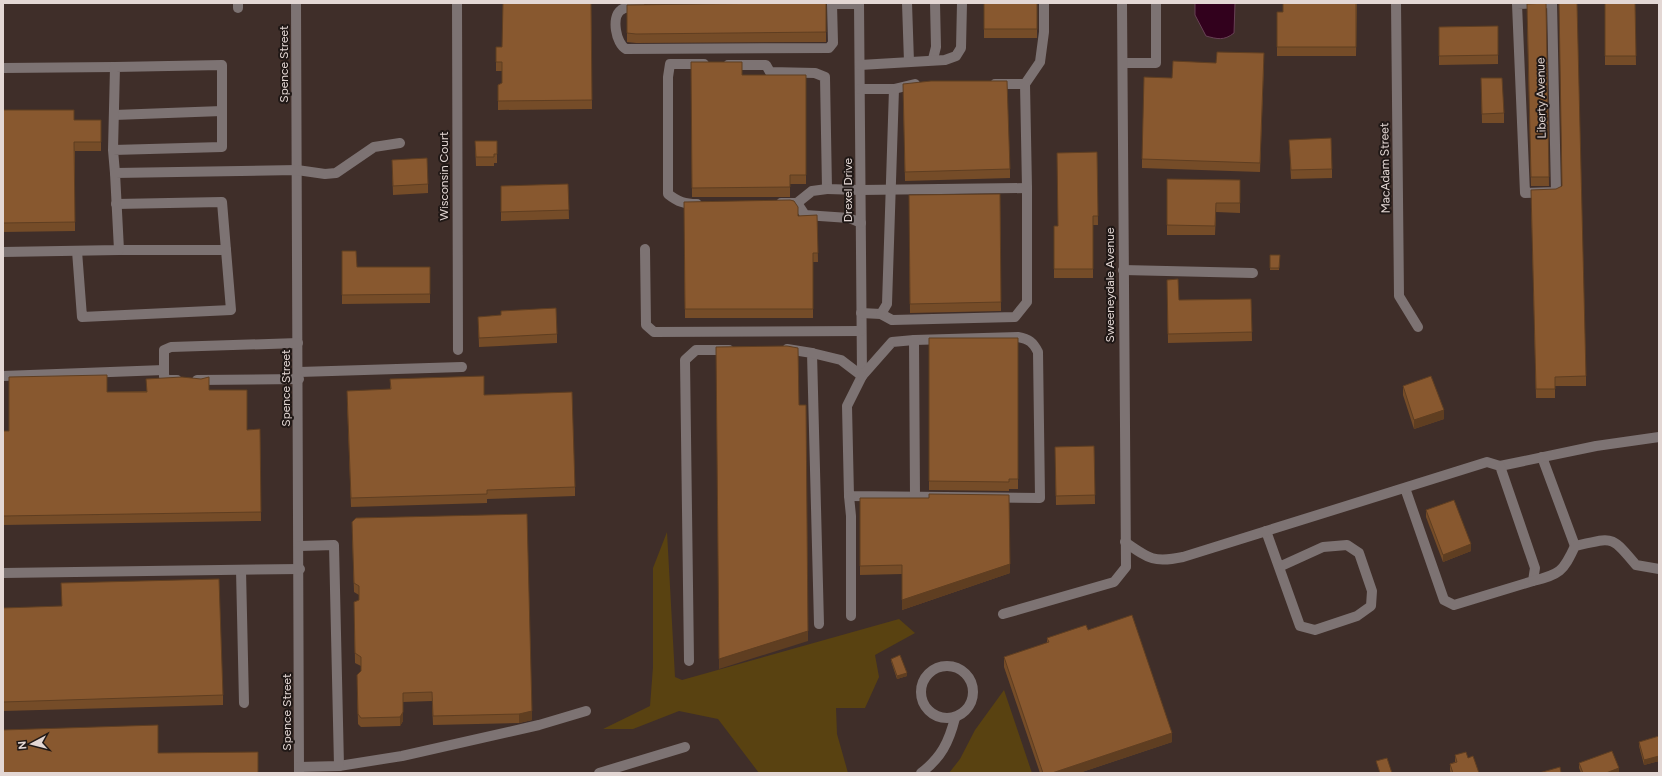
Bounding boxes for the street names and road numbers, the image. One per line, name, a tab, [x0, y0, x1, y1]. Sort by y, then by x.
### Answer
street label: Spence Street	[277, 25, 291, 103]
street label: Liberty Avenue	[1533, 57, 1549, 139]
street label: MacAdam Street	[1377, 122, 1393, 213]
street label: Wisconsin Court	[437, 131, 451, 220]
street label: Drexel Drive	[841, 157, 855, 222]
street label: Sweeneydale Avenue	[1103, 227, 1117, 342]
street label: Spence Street	[279, 349, 293, 427]
street label: Spence Street	[280, 673, 294, 751]

